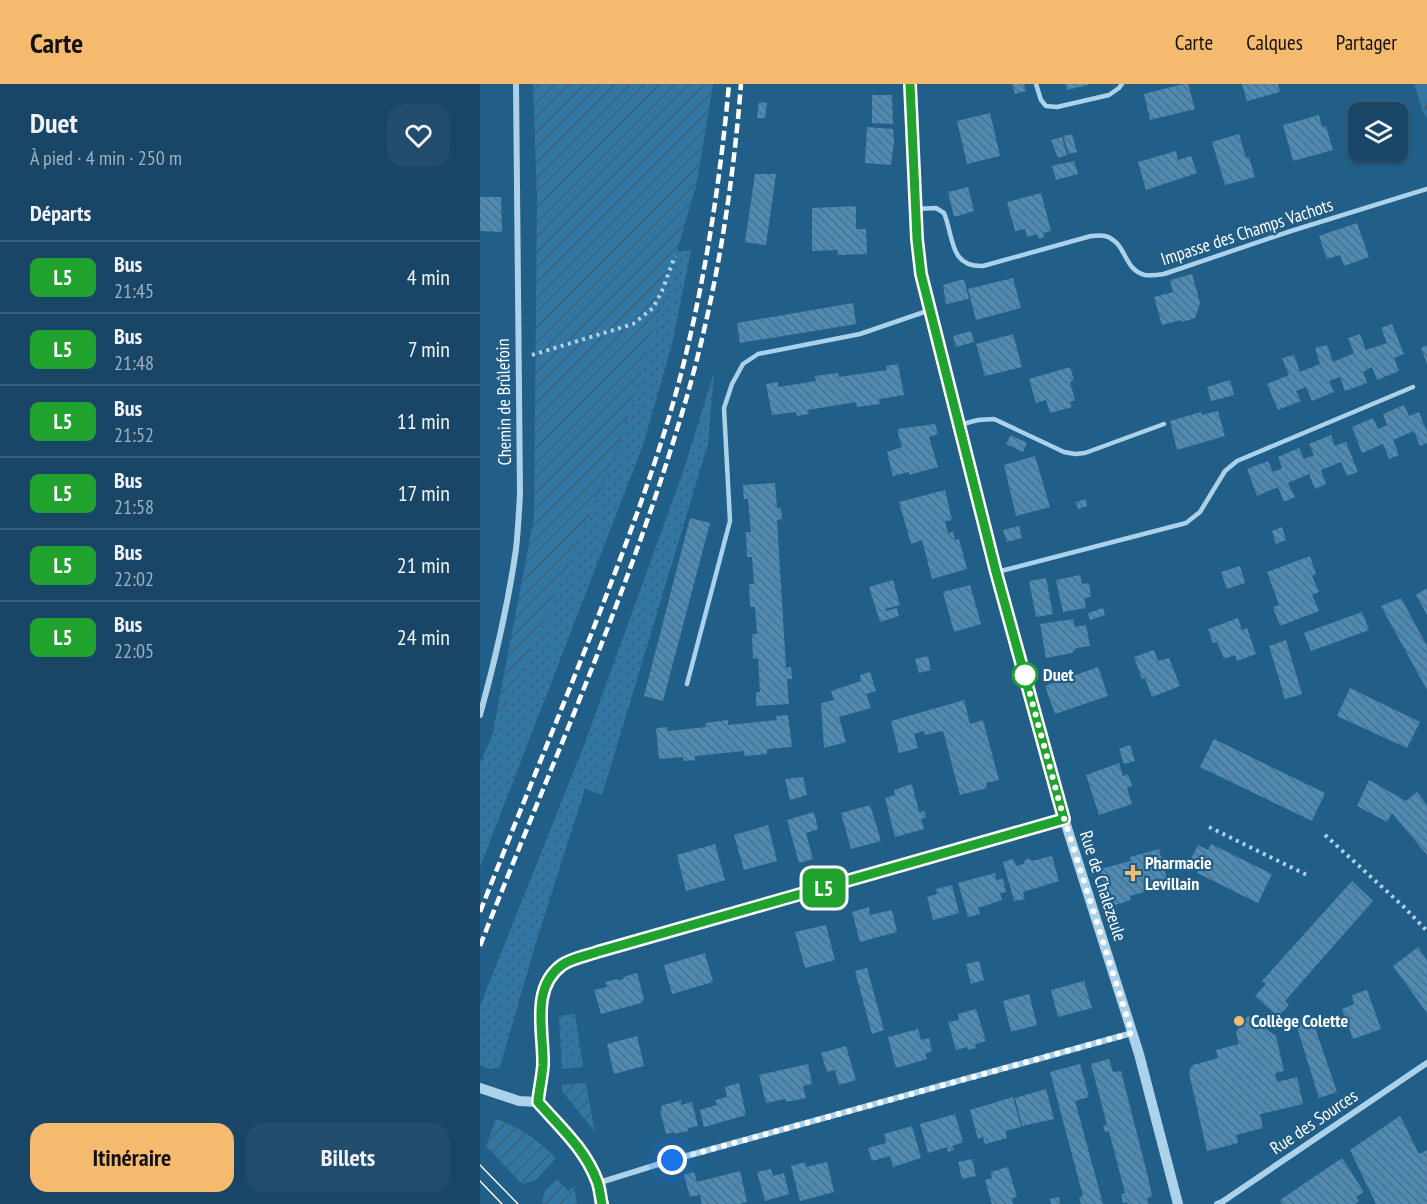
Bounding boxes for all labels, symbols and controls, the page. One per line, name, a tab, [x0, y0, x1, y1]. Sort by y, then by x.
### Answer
text: Carte	[30, 24, 83, 61]
text: Carte	[1175, 29, 1213, 56]
text: Calques	[1246, 29, 1303, 56]
text: Partager	[1336, 29, 1397, 56]
map controls	[1348, 102, 1408, 162]
button: layers	[1348, 102, 1408, 162]
text: Duet	[30, 104, 78, 141]
button: heart	[387, 104, 450, 167]
text: À pied · 4 min · 250 m	[30, 145, 182, 171]
street label: Impasse des Champs Vachots	[1158, 193, 1336, 270]
text: Départs	[30, 199, 91, 227]
text: Bus	[114, 250, 142, 278]
text: 4 min	[407, 263, 450, 291]
text: L5	[54, 264, 72, 291]
text: 21:45	[114, 278, 154, 304]
text: Bus	[114, 322, 142, 350]
text: 7 min	[408, 335, 450, 363]
text: L5	[54, 336, 72, 363]
street label: Chemin de Brûlefoin	[491, 338, 516, 466]
text: 21:48	[114, 350, 154, 376]
text: Bus	[114, 394, 142, 422]
text: 11 min	[397, 407, 450, 435]
text: L5	[54, 408, 72, 435]
text: 21:52	[114, 422, 154, 448]
text: Bus	[114, 466, 142, 494]
text: 17 min	[398, 479, 450, 507]
text: L5	[54, 480, 72, 507]
text: 21:58	[114, 494, 154, 520]
text: Bus	[114, 538, 142, 566]
text: 21 min	[397, 551, 450, 579]
text: L5	[54, 552, 72, 579]
text: 22:02	[114, 566, 154, 592]
text: Bus	[114, 610, 142, 638]
text: 24 min	[397, 623, 450, 651]
text: L5	[54, 624, 72, 651]
text: 22:05	[114, 638, 154, 664]
marker: Duet	[1012, 662, 1038, 688]
place label: Duet	[1043, 663, 1074, 686]
street label: Rue de Chalezeule	[1075, 828, 1132, 944]
place label: Pharmacie Levillain	[1145, 851, 1212, 895]
marker: Pharmacie Levillain	[1126, 866, 1140, 880]
line badge: L5	[797, 868, 851, 908]
text: L5	[815, 875, 833, 902]
place label: Collège Colette	[1251, 1009, 1348, 1032]
marker: Collège Colette	[1232, 1014, 1246, 1028]
street label: Rue des Sources	[1266, 1084, 1362, 1159]
button: Itinéraire	[30, 1123, 234, 1192]
button: Billets	[246, 1123, 450, 1192]
your location	[657, 1145, 687, 1175]

